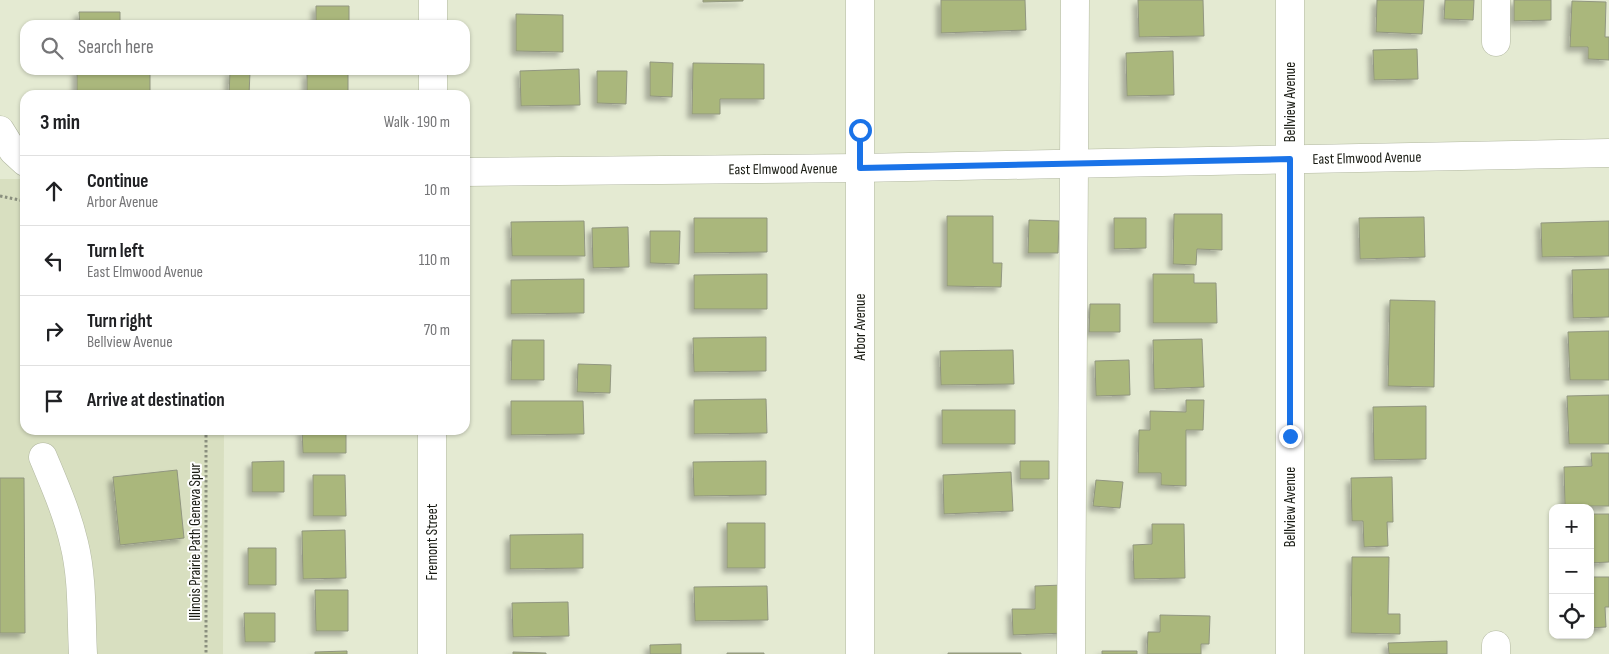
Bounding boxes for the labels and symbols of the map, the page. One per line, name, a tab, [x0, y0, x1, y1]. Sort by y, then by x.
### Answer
street label: Bellview Avenue	[1281, 62, 1300, 142]
route start	[849, 119, 872, 142]
street label: East Elmwood Avenue	[1312, 147, 1422, 168]
street label: East Elmwood Avenue	[728, 159, 838, 179]
street label: Arbor Avenue	[851, 294, 870, 361]
route end	[1279, 425, 1302, 448]
street label: Illinois Prairie Path Geneva Spur	[186, 463, 205, 621]
street label: Bellview Avenue	[1281, 467, 1300, 547]
street label: Fremont Street	[423, 503, 442, 580]

